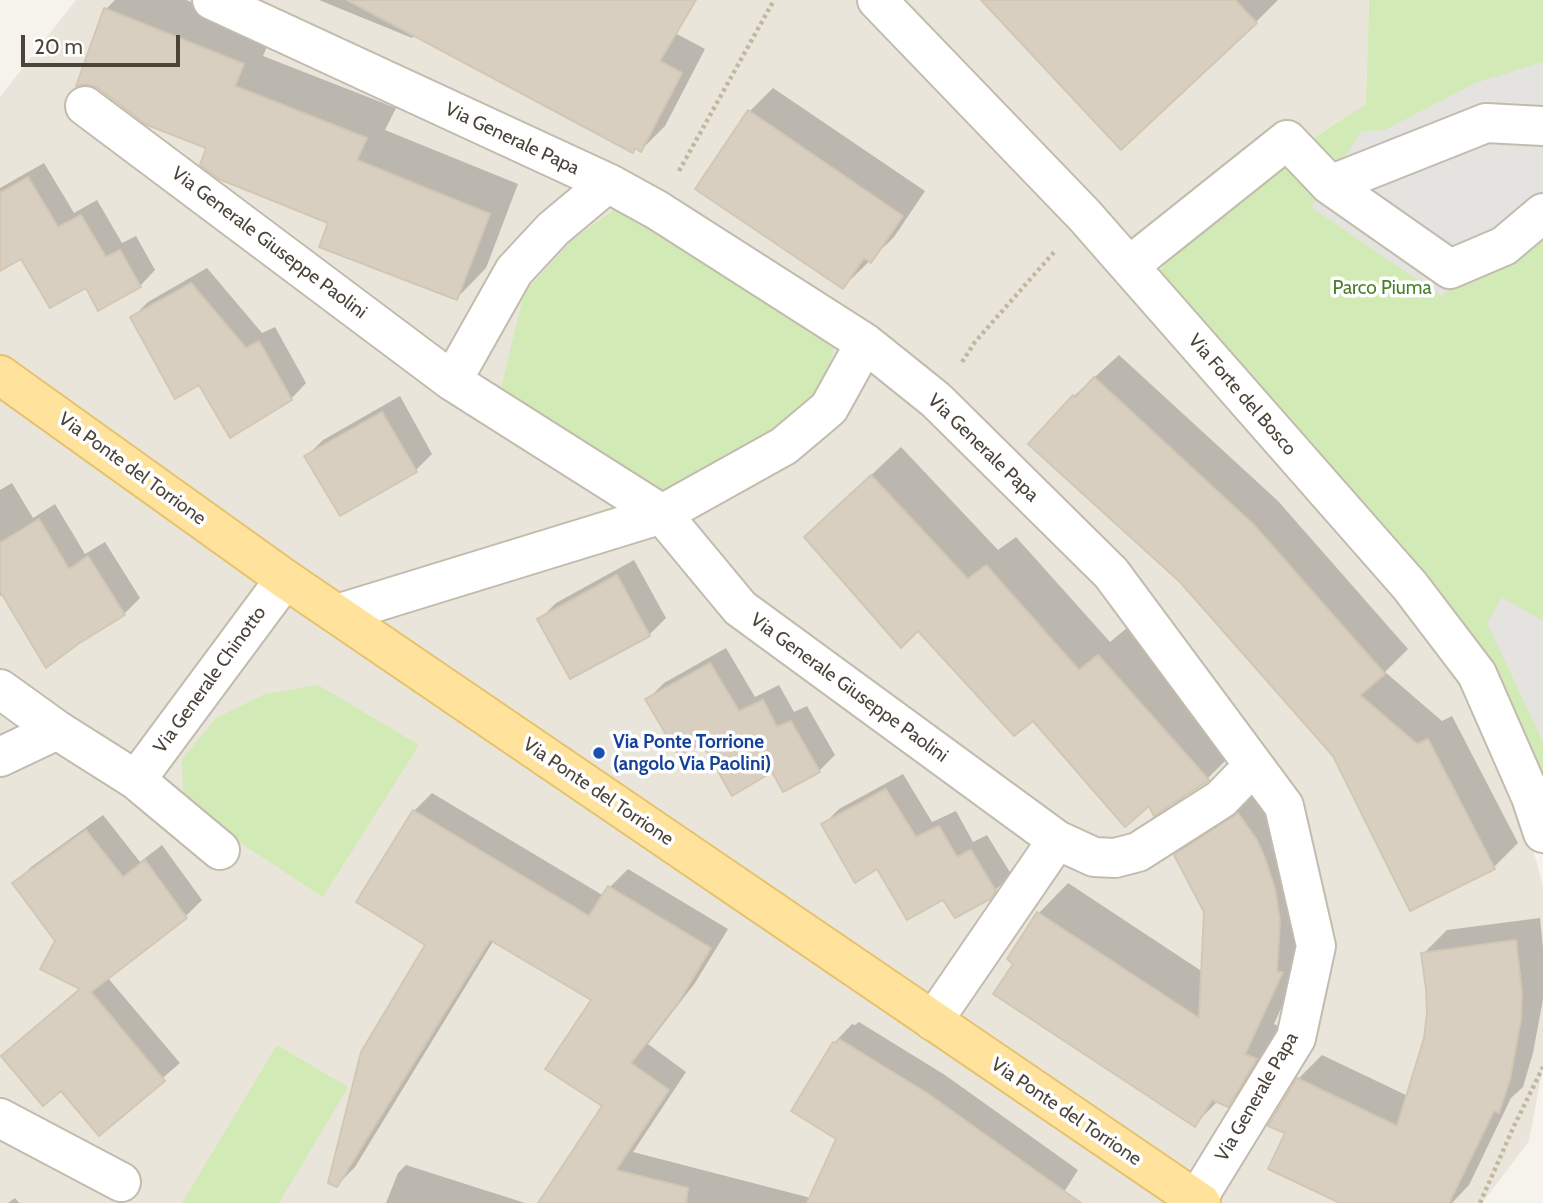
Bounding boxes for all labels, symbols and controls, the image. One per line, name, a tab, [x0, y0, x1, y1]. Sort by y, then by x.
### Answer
scale bar	[24, 21, 184, 65]
text: 20 m	[34, 34, 83, 59]
street label: Via Generale Papa	[441, 98, 583, 180]
street label: Via Generale Giuseppe Paolini	[167, 162, 371, 324]
park label: Parco Piuma	[1332, 277, 1432, 299]
street label: Via Forte del Bosco	[1183, 330, 1301, 460]
street label: Via Generale Papa	[923, 389, 1043, 507]
street label: Via Ponte del Torrione	[54, 408, 210, 530]
street label: Via Generale Chinotto	[149, 602, 271, 758]
street label: Via Generale Giuseppe Paolini	[746, 609, 952, 767]
place label: Via Ponte Torrione (angolo Via Paolini)	[613, 731, 771, 775]
street label: Via Ponte del Torrione	[518, 733, 678, 851]
marker: Via Ponte Torrione (angolo Via Paolini)	[591, 745, 607, 761]
street label: Via Generale Papa	[1211, 1028, 1303, 1166]
street label: Via Ponte del Torrione	[986, 1053, 1146, 1171]

